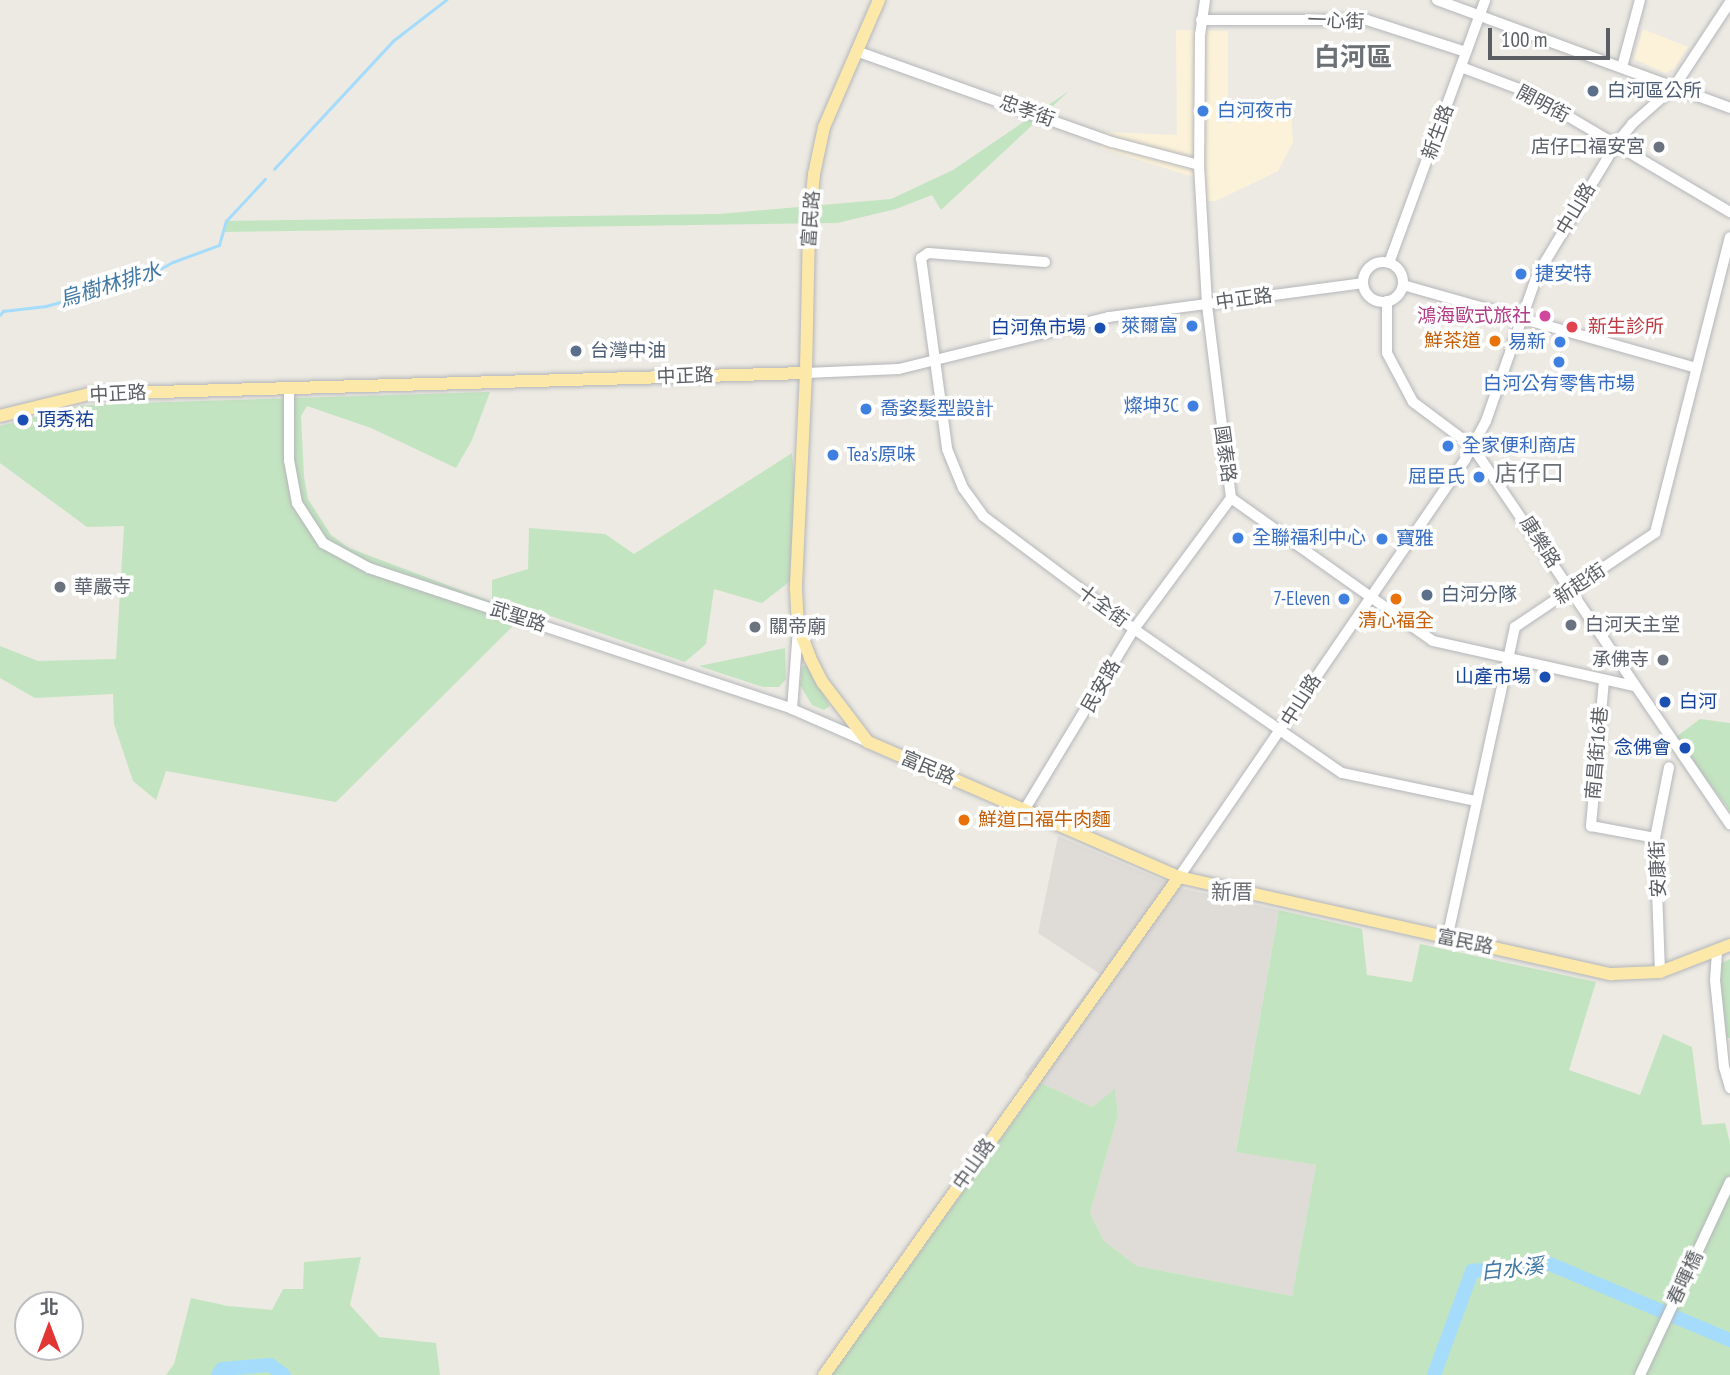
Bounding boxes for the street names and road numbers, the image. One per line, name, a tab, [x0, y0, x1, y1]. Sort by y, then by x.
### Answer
street label: 一心街	[1307, 9, 1365, 33]
street label: 開明街	[1512, 81, 1574, 127]
street label: 忠孝街	[996, 91, 1058, 131]
street label: 新生路	[1418, 101, 1458, 163]
street label: 中山路	[1552, 179, 1600, 239]
street label: 富民路	[798, 190, 824, 248]
street label: 中正路	[1214, 284, 1274, 314]
street label: 中正路	[656, 364, 714, 388]
street label: 中正路	[89, 381, 147, 407]
street label: 國泰路	[1210, 424, 1240, 484]
street label: 康樂路	[1515, 512, 1565, 572]
street label: 新起街	[1550, 559, 1610, 609]
street label: 十全街	[1073, 580, 1133, 632]
street label: 武聖路	[487, 597, 549, 637]
street label: 民安路	[1077, 656, 1125, 716]
street label: 中山路	[1276, 670, 1326, 730]
street label: 南昌街16巷	[1582, 706, 1612, 800]
street label: 富民路	[897, 746, 959, 790]
street label: 安康街	[1646, 840, 1670, 898]
street label: 富民路	[1435, 925, 1495, 959]
street label: 中山路	[948, 1134, 1000, 1194]
street label: 春暉橋	[1663, 1247, 1707, 1309]

